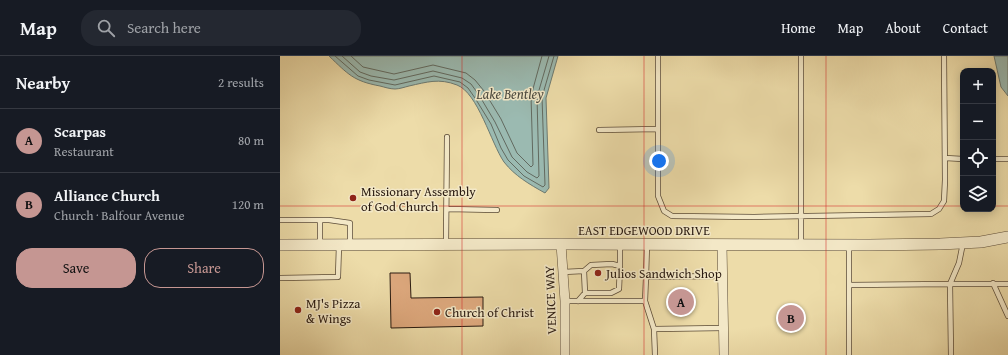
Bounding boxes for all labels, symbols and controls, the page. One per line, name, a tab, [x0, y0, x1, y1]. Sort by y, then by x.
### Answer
search box	[81, 10, 361, 46]
text: Map	[20, 14, 57, 42]
icon: search	[95, 17, 117, 39]
text: Search here	[127, 17, 201, 38]
text: Home	[781, 18, 816, 38]
text: Map	[838, 18, 863, 38]
text: About	[885, 18, 921, 38]
text: Contact	[943, 18, 988, 38]
map controls	[960, 68, 996, 212]
button: +	[960, 68, 996, 104]
text: Nearby	[16, 70, 70, 95]
text: 2 results	[218, 73, 264, 92]
water label: Lake Bentley	[475, 84, 544, 104]
button: −	[960, 104, 996, 140]
text: Scarpas	[54, 121, 106, 142]
text: A	[25, 131, 33, 150]
text: 80 m	[238, 131, 264, 150]
button: locate	[960, 140, 996, 176]
text: Restaurant	[54, 142, 114, 161]
your location	[649, 151, 669, 171]
button: layers	[960, 176, 996, 212]
place label: Missionary Assembly of God Church	[361, 182, 476, 216]
text: Alliance Church	[54, 185, 160, 206]
marker: Missionary Assembly of God Church	[348, 193, 358, 203]
text: B	[25, 195, 33, 214]
text: 120 m	[232, 195, 264, 214]
text: Church · Balfour Avenue	[54, 206, 184, 225]
street label: EAST EDGEWOOD DRIVE	[578, 221, 710, 240]
button: Save	[16, 248, 136, 288]
button: Share	[144, 248, 264, 288]
place label: Julios Sandwich Shop	[604, 264, 722, 283]
street label: VENICE WAY	[540, 265, 561, 335]
marker: Julios Sandwich Shop	[593, 268, 603, 278]
pin: A	[668, 287, 694, 317]
place label: MJ's Pizza & Wings	[306, 294, 361, 328]
place label: Church of Christ	[445, 303, 534, 322]
pin: B	[778, 303, 804, 333]
marker: MJ's Pizza & Wings	[293, 305, 303, 315]
marker: Church of Christ	[432, 307, 442, 317]

